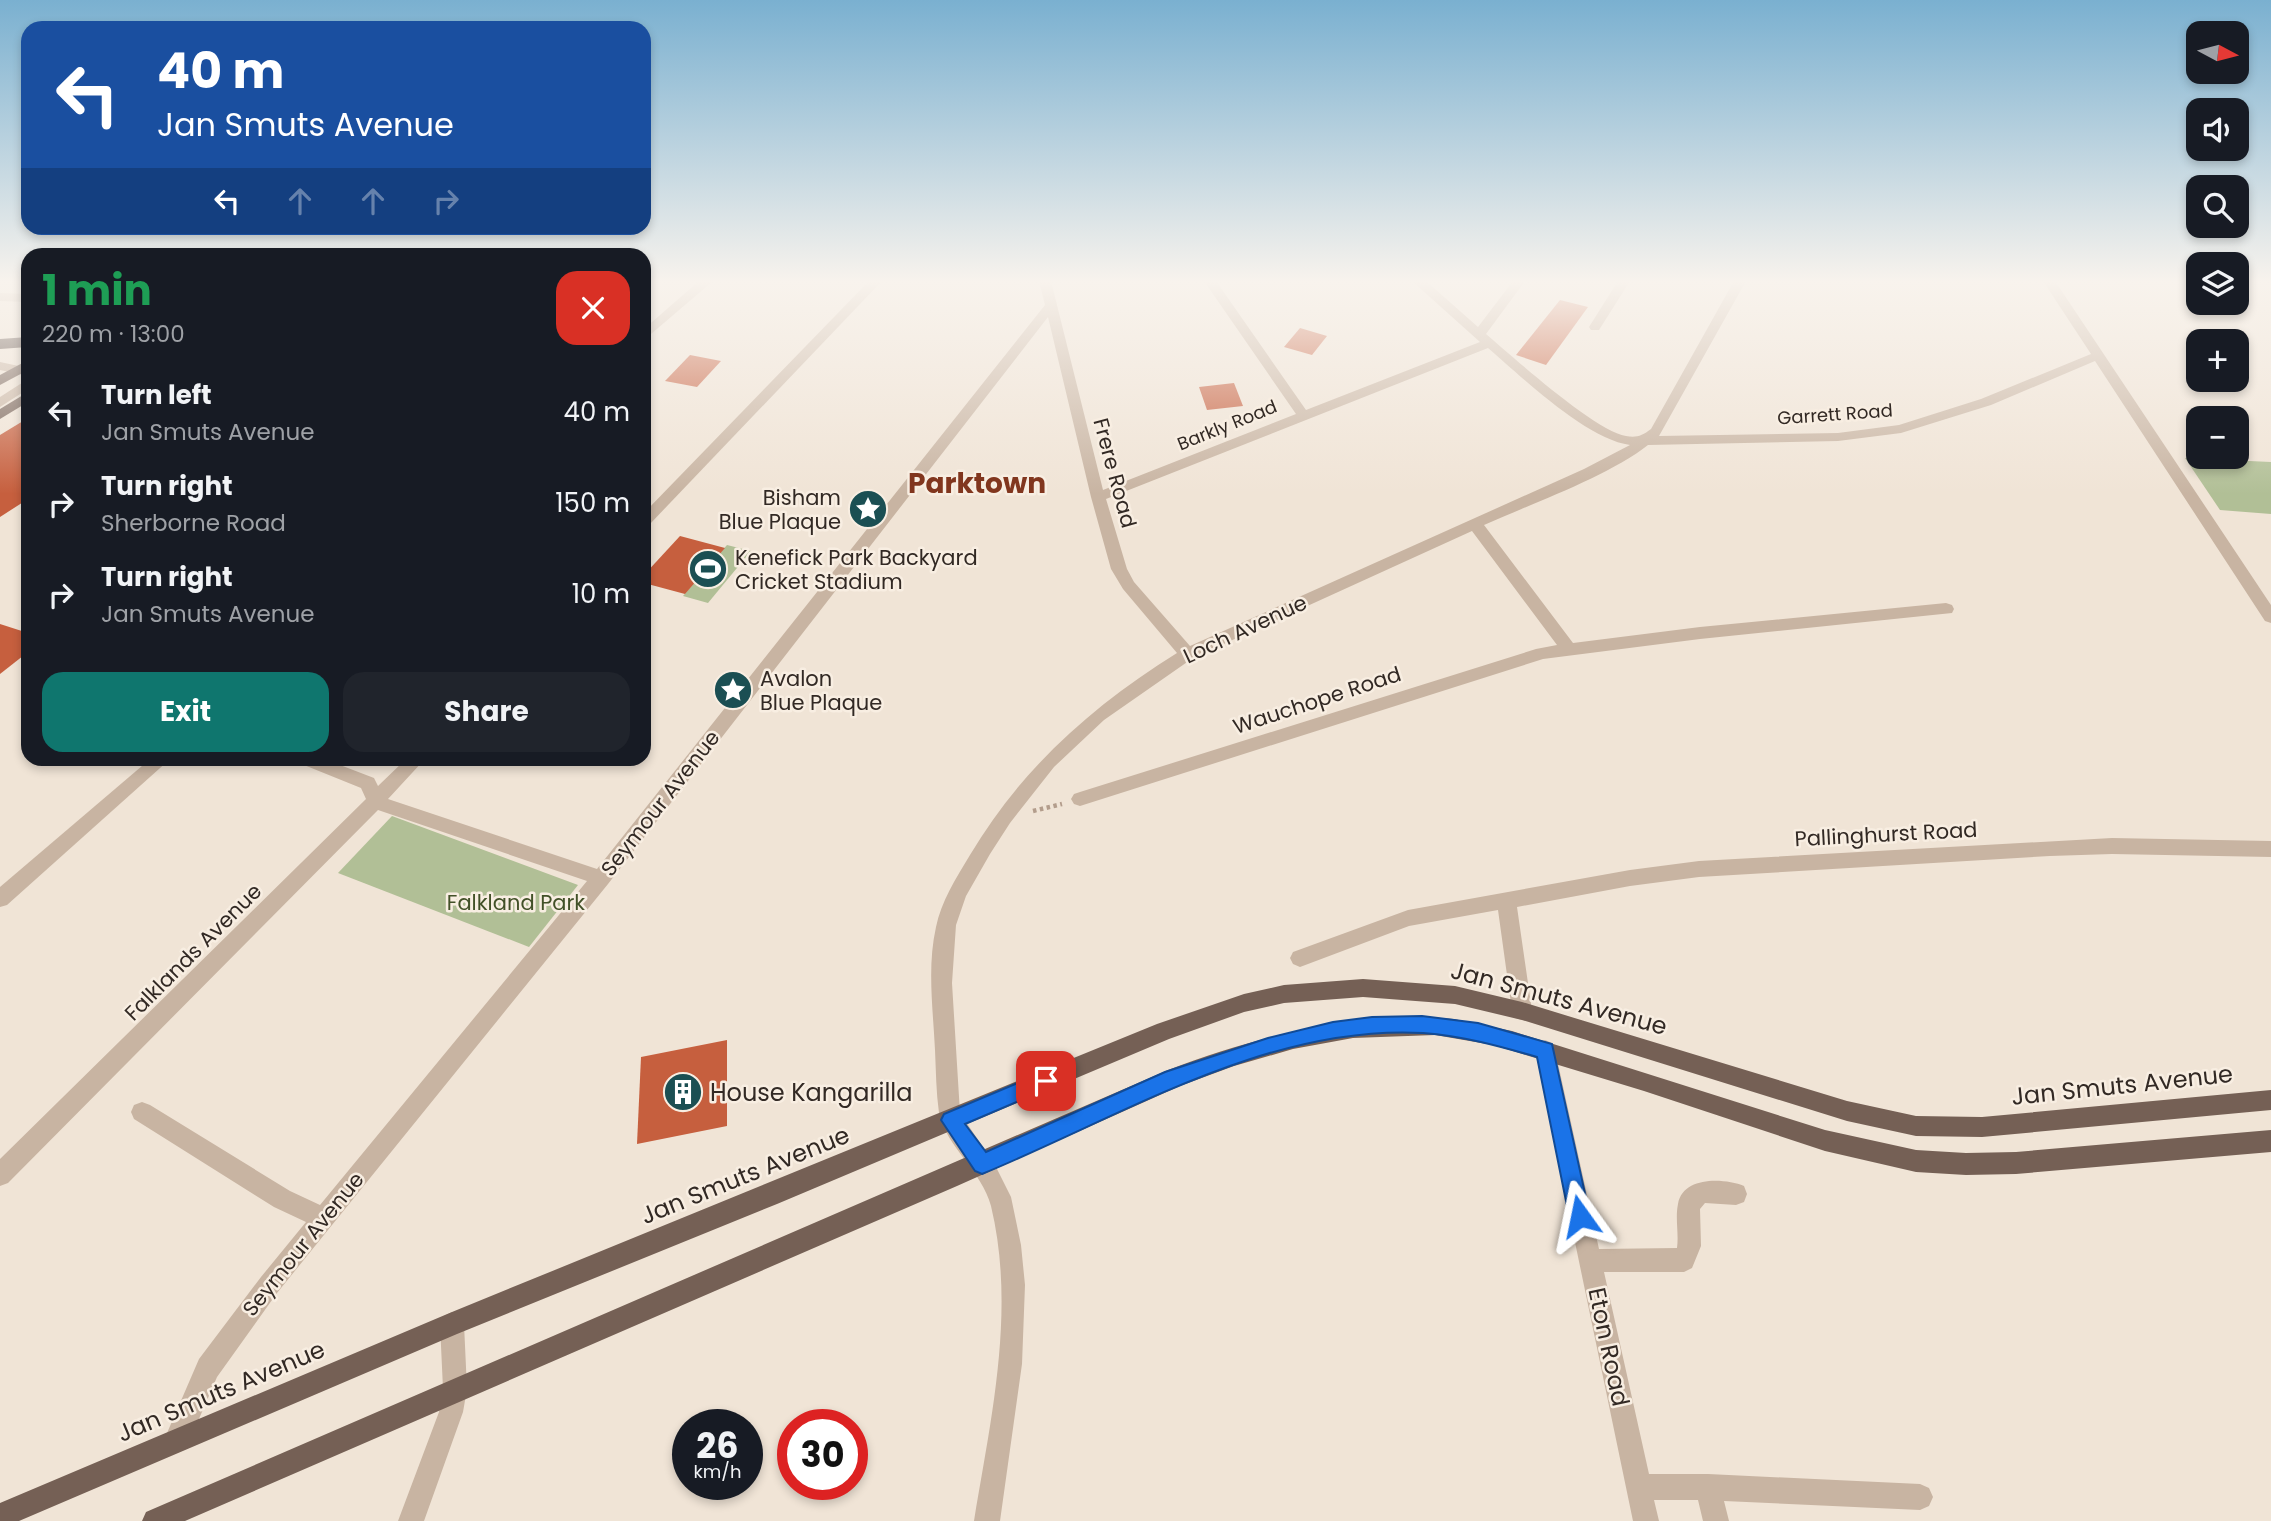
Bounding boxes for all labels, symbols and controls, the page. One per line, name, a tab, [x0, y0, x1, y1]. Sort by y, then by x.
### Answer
north arrow	[2186, 21, 2249, 84]
map controls	[2186, 21, 2249, 469]
text: 40 m	[157, 37, 284, 105]
icon: left	[42, 49, 133, 140]
button: sound	[2186, 98, 2249, 161]
text: Jan Smuts Avenue	[157, 102, 454, 147]
button: search	[2186, 175, 2249, 238]
icon: left	[208, 182, 246, 220]
icon: ahead	[281, 182, 319, 220]
icon: ahead	[354, 182, 392, 220]
icon: right	[427, 182, 465, 220]
button: layers	[2186, 252, 2249, 315]
text: 1 min	[42, 261, 152, 320]
button: close	[556, 271, 630, 345]
text: 220 m · 13:00	[42, 318, 185, 350]
button: +	[2186, 329, 2249, 392]
text: Turn left	[101, 377, 212, 413]
icon: left	[42, 394, 80, 432]
text: 40 m	[564, 394, 630, 430]
street label: Barkly Road	[1173, 394, 1281, 456]
street label: Garrett Road	[1777, 398, 1893, 430]
button: −	[2186, 406, 2249, 469]
street label: Frere Road	[1086, 415, 1144, 531]
text: Jan Smuts Avenue	[101, 416, 314, 448]
district label: Parktown	[908, 464, 1046, 503]
text: Turn right	[101, 468, 233, 504]
place label: Bisham Blue Plaque	[719, 483, 841, 536]
icon: right	[42, 485, 80, 523]
text: 150 m	[555, 485, 630, 521]
place icon: Bisham Blue Plaque	[847, 488, 889, 530]
text: Sherborne Road	[101, 507, 286, 539]
place label: Kenefick Park Backyard Cricket Stadium	[735, 543, 978, 596]
sports icon: Kenefick Park Backyard Cricket Stadium	[687, 548, 729, 590]
text: Turn right	[101, 559, 233, 595]
icon: right	[42, 576, 80, 614]
text: 10 m	[572, 576, 630, 612]
street label: Loch Avenue	[1179, 588, 1311, 670]
text: Jan Smuts Avenue	[101, 598, 314, 630]
street label: Wauchope Road	[1229, 659, 1405, 741]
place label: Avalon Blue Plaque	[760, 664, 882, 717]
place icon: Avalon Blue Plaque	[712, 669, 754, 711]
button: Exit	[42, 672, 329, 752]
button: Share	[343, 672, 630, 752]
street label: Seymour Avenue	[594, 724, 726, 882]
street label: Pallinghurst Road	[1794, 815, 1978, 853]
street label: Falklands Avenue	[118, 877, 268, 1027]
park label: Falkland Park	[447, 888, 585, 917]
street label: Jan Smuts Avenue	[1447, 953, 1671, 1043]
pin	[1016, 1051, 1076, 1111]
street label: Jan Smuts Avenue	[2010, 1057, 2234, 1113]
icon: arrive	[1027, 1062, 1065, 1100]
building icon: House Kangarilla	[662, 1071, 704, 1113]
place label: House Kangarilla	[710, 1076, 912, 1109]
street label: Jan Smuts Avenue	[636, 1118, 854, 1232]
street label: Seymour Avenue	[236, 1166, 370, 1322]
position arrow	[1543, 1179, 1617, 1253]
street label: Eton Road	[1580, 1285, 1638, 1409]
street label: Jan Smuts Avenue	[112, 1332, 330, 1450]
speed limit sign: 30	[777, 1409, 868, 1500]
text: 26	[696, 1421, 739, 1470]
text: km/h	[694, 1459, 741, 1484]

